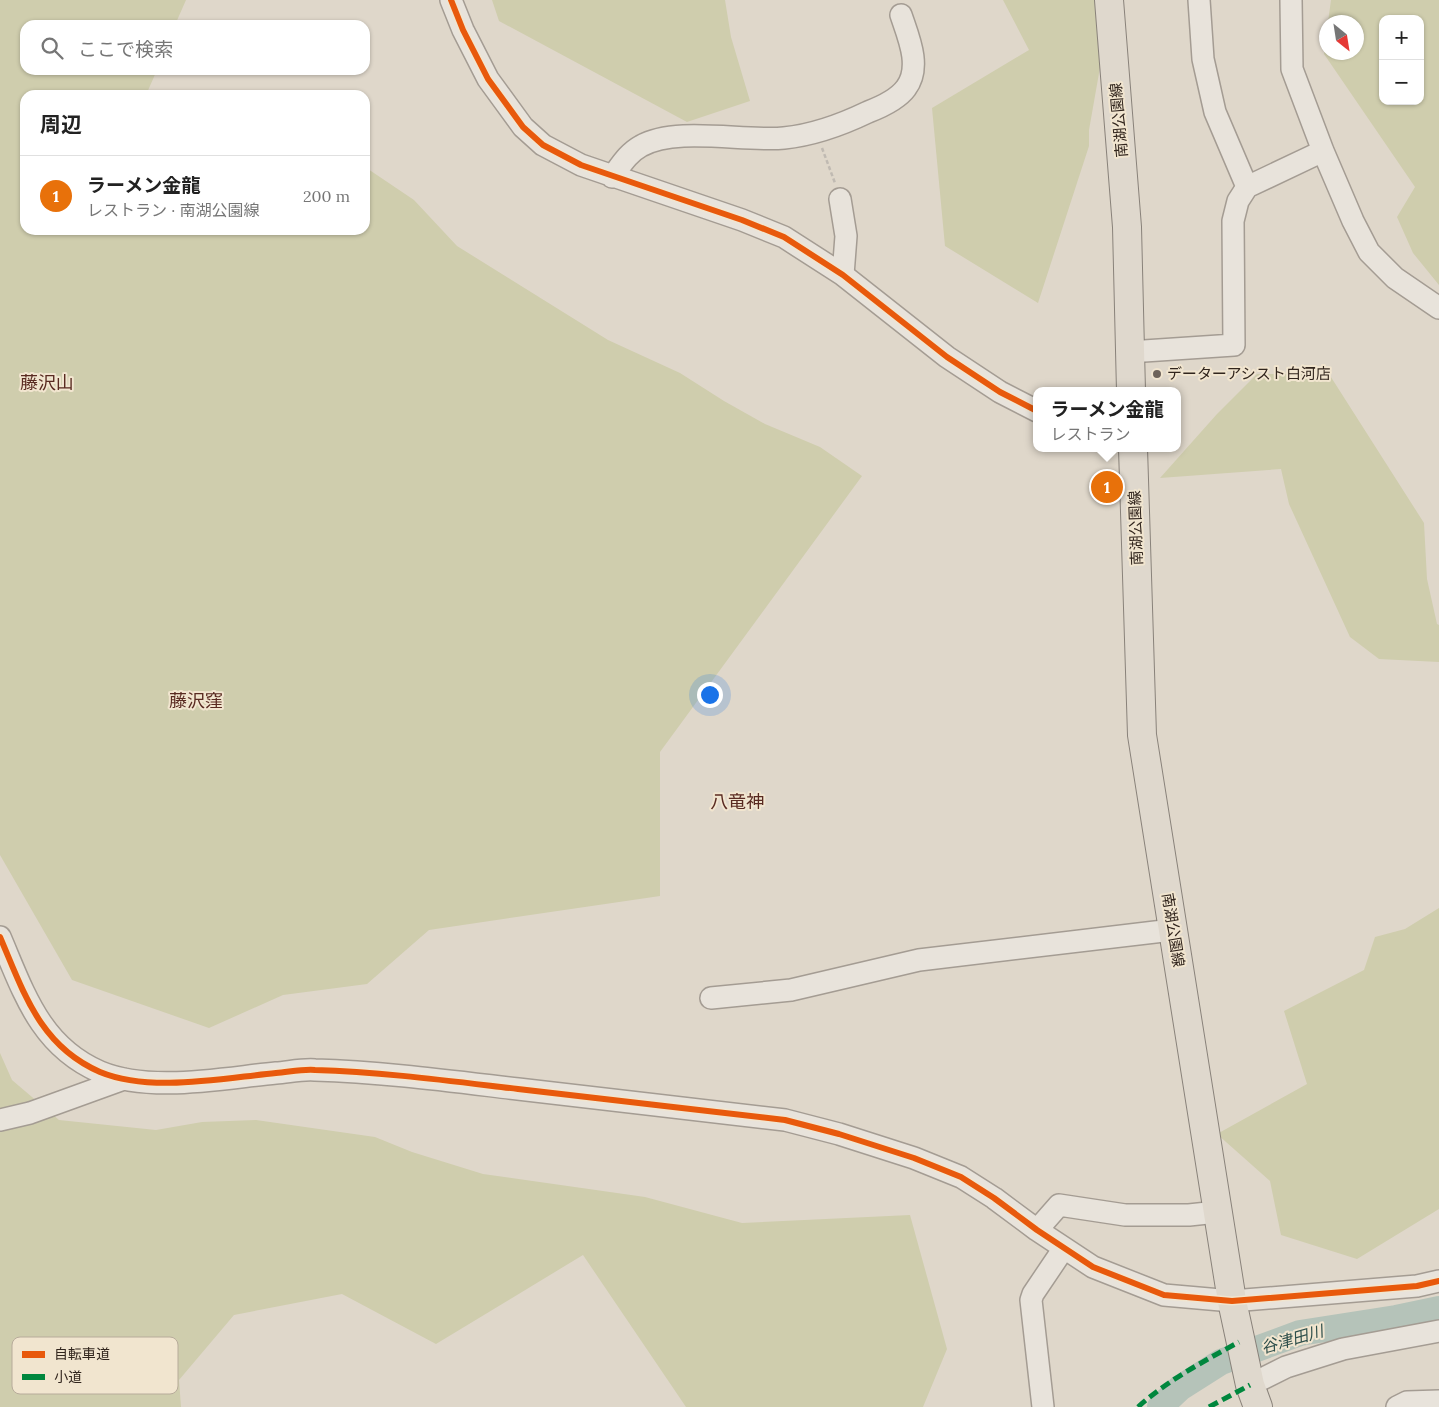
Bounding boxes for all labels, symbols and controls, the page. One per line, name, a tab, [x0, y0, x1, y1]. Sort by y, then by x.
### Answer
north arrow	[1319, 15, 1364, 60]
map controls	[1379, 15, 1424, 105]
button: +	[1379, 15, 1424, 60]
search box	[20, 20, 370, 75]
icon: search	[38, 34, 66, 62]
text: ここで検索	[78, 37, 173, 61]
button: −	[1379, 60, 1424, 105]
street label: 南湖公園線	[1106, 82, 1131, 158]
text: 周辺	[40, 111, 82, 138]
text: ラーメン金龍	[87, 173, 200, 197]
text: 1	[53, 186, 59, 206]
text: 200 m	[303, 186, 350, 206]
text: レストラン · 南湖公園線	[87, 200, 259, 220]
place label: データーアシスト白河店	[1167, 364, 1331, 383]
marker: データーアシスト白河店	[1151, 368, 1163, 380]
district label: 藤沢山	[20, 371, 74, 394]
popup	[1033, 387, 1181, 452]
text: ラーメン金龍	[1050, 397, 1164, 421]
text: レストラン	[1050, 424, 1130, 444]
pin: 1	[1091, 468, 1123, 506]
street label: 南湖公園線	[1125, 490, 1146, 566]
your location	[697, 682, 723, 708]
district label: 藤沢窪	[169, 689, 223, 712]
district label: 八竜神	[710, 790, 764, 813]
street label: 南湖公園線	[1158, 891, 1189, 968]
water label: 谷津田川	[1258, 1320, 1327, 1357]
legend	[12, 1337, 178, 1394]
text: 自転車道	[54, 1345, 110, 1363]
text: 小道	[54, 1368, 82, 1386]

